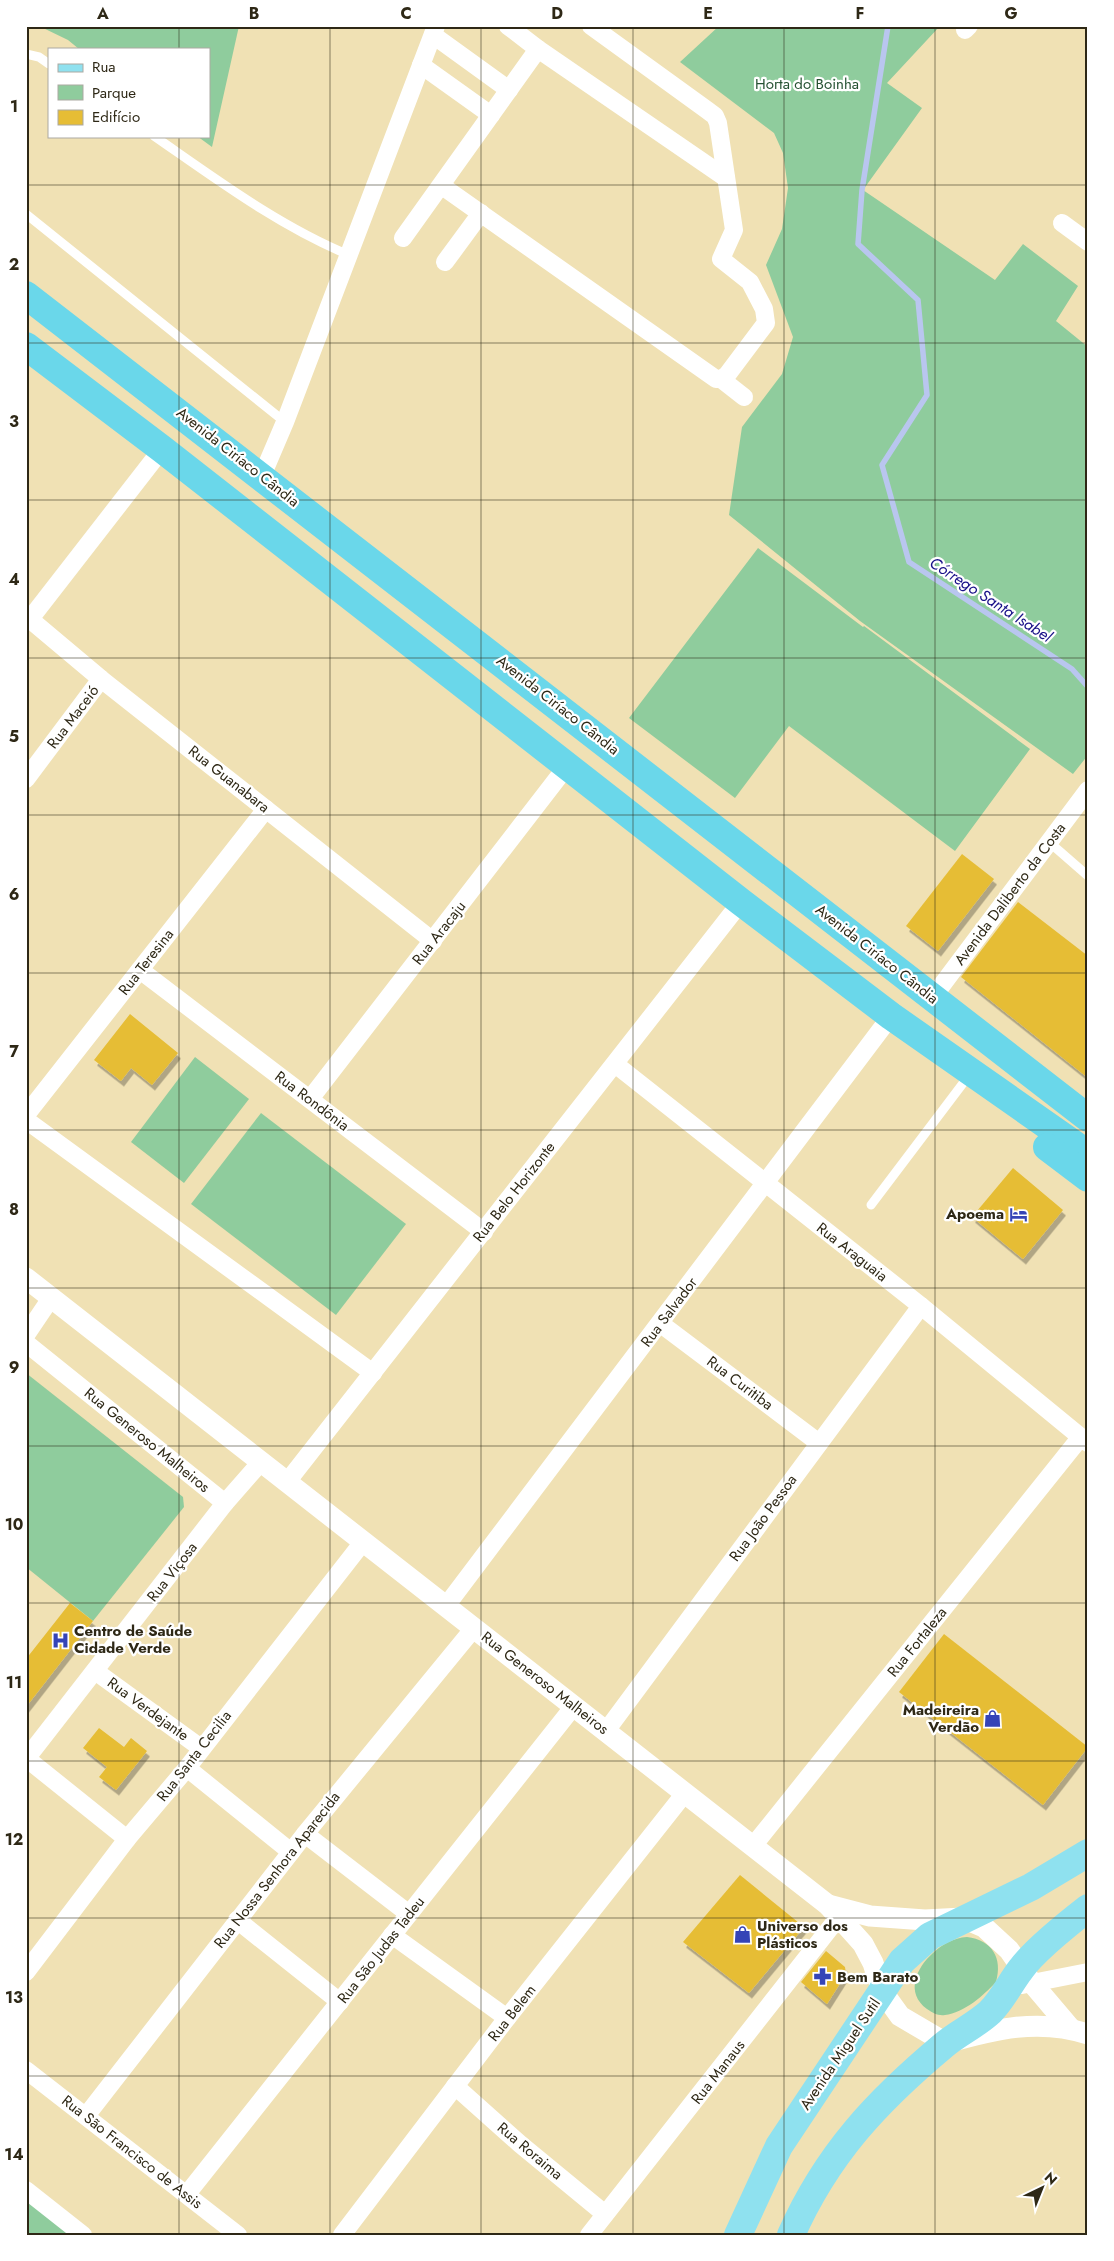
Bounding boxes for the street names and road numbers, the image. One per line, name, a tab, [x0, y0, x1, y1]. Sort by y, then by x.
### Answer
street label: Avenida Ciríaco Cândia	[172, 402, 304, 512]
street label: Avenida Ciríaco Cândia	[492, 650, 624, 760]
street label: Rua Maceió	[42, 681, 104, 753]
street label: Rua Guanabara	[184, 740, 274, 818]
street label: Avenida Daliberto da Costa	[949, 818, 1071, 970]
street label: Rua Aracaju	[407, 896, 471, 970]
street label: Avenida Ciríaco Cândia	[811, 899, 943, 1009]
street label: Rua Teresina	[113, 924, 179, 1000]
street label: Rua Rondônia	[270, 1066, 354, 1136]
street label: Rua Belo Horizonte	[468, 1137, 560, 1247]
street label: Rua Araguaia	[812, 1217, 892, 1287]
street label: Rua Salvador	[635, 1272, 703, 1352]
street label: Rua Curitiba	[702, 1351, 778, 1415]
street label: Rua Generoso Malheiros	[79, 1382, 215, 1498]
street label: Rua João Pessoa	[724, 1470, 802, 1566]
street label: Rua Viçosa	[142, 1537, 202, 1607]
street label: Rua Fortaleza	[882, 1602, 952, 1682]
street label: Rua Generoso Malheiros	[477, 1626, 613, 1740]
street label: Rua Verdejante	[103, 1672, 194, 1746]
street label: Rua Santa Cecilia	[151, 1706, 237, 1806]
street label: Rua Nossa Senhora Aparecida	[209, 1787, 345, 1953]
street label: Rua São Judas Tadeu	[332, 1892, 430, 2008]
street label: Rua Belem	[483, 1980, 541, 2046]
street label: Avenida Miguel Sutil	[794, 1994, 886, 2114]
street label: Rua Manaus	[686, 2035, 750, 2109]
street label: Rua São Francisco de Assis	[57, 2090, 207, 2214]
street label: Rua Roraima	[492, 2117, 568, 2185]

